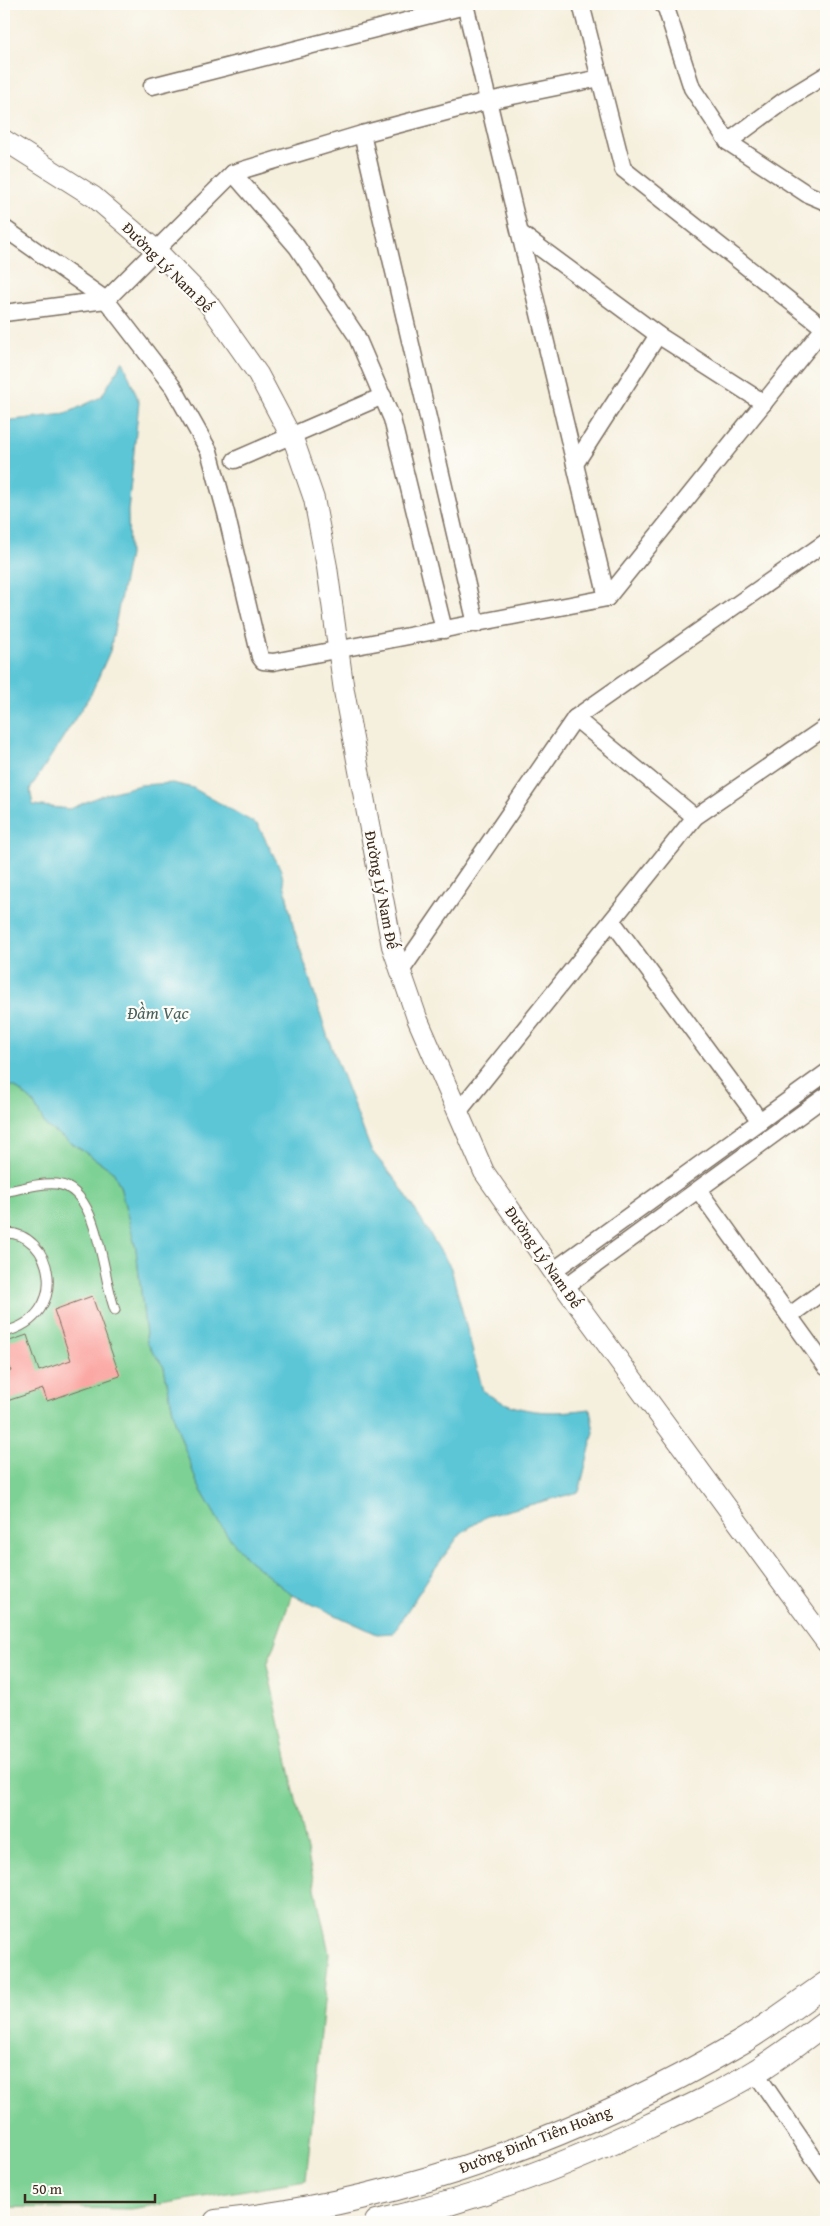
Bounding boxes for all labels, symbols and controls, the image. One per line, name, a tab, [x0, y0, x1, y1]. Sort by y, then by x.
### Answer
street label: Đường Lý Nam Đế	[117, 216, 219, 318]
street label: Đường Lý Nam Đế	[359, 829, 405, 951]
water label: Đầm Vạc	[126, 999, 190, 1026]
street label: Đường Lý Nam Đế	[500, 1201, 588, 1313]
street label: Đường Đinh Tiên Hoàng	[455, 2099, 615, 2179]
scale bar	[25, 2171, 155, 2203]
text: 50 m	[32, 2178, 63, 2199]

